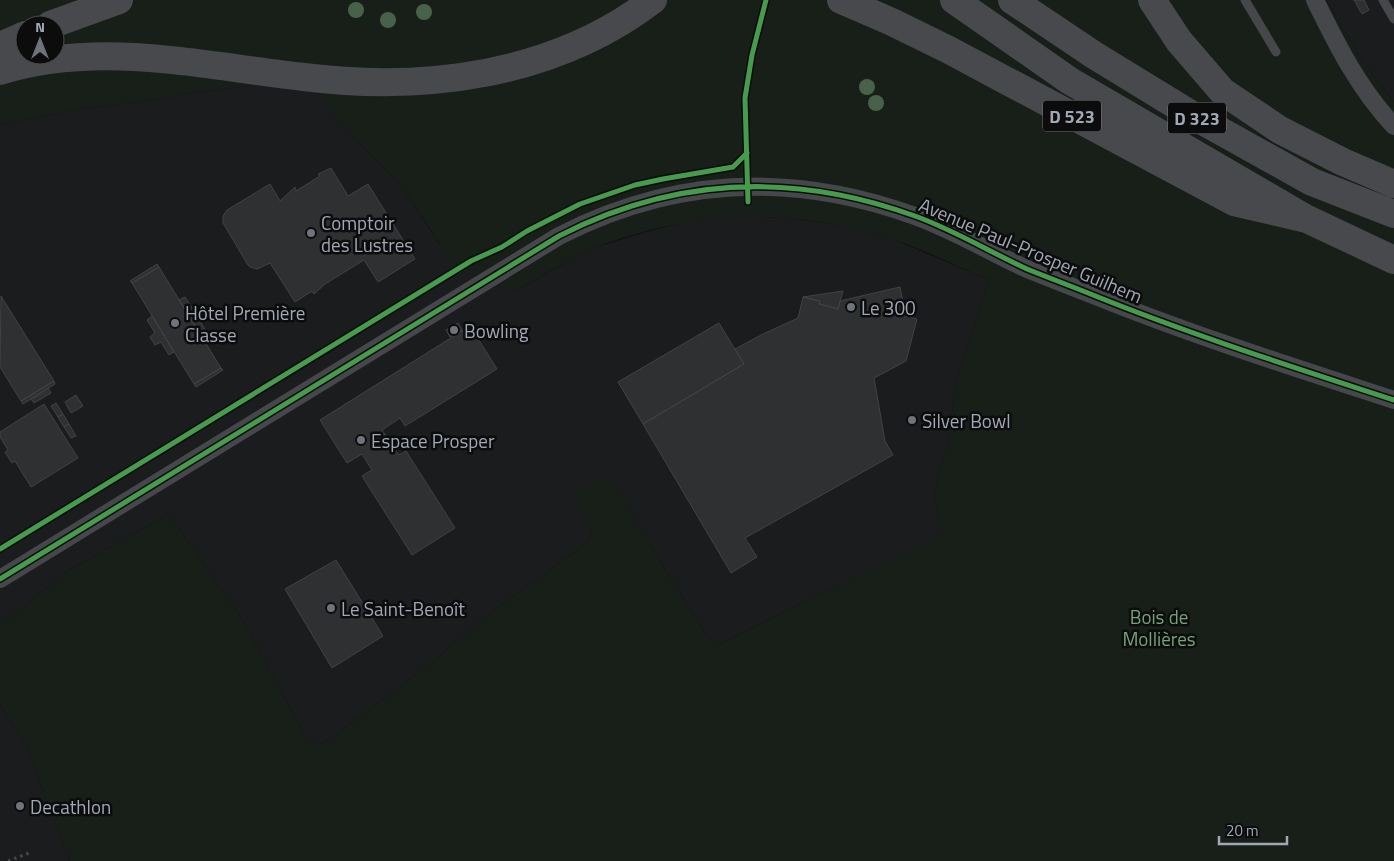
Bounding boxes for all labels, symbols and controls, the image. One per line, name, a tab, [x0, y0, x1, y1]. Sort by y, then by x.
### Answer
north arrow	[15, 15, 65, 65]
text: N	[35, 16, 45, 37]
road number: D 523	[1043, 100, 1101, 132]
road number: D 323	[1168, 102, 1226, 134]
street label: Avenue Paul-Prosper Guilhem	[915, 190, 1147, 310]
place label: Comptoir des Lustres	[321, 208, 413, 259]
marker: Comptoir des Lustres	[305, 227, 317, 239]
place label: Le 300	[861, 293, 916, 322]
place label: Hôtel Première Classe	[185, 298, 305, 349]
marker: Le 300	[845, 301, 857, 313]
place label: Bowling	[464, 316, 529, 345]
marker: Hôtel Première Classe	[169, 317, 181, 329]
marker: Bowling	[448, 324, 460, 336]
place label: Silver Bowl	[922, 406, 1011, 435]
marker: Silver Bowl	[906, 414, 918, 426]
place label: Espace Prosper	[371, 426, 495, 455]
marker: Espace Prosper	[355, 434, 367, 446]
place label: Le Saint-Benoît	[341, 594, 465, 623]
marker: Le Saint-Benoît	[325, 602, 337, 614]
park label: Bois de Mollières	[1122, 602, 1196, 653]
place label: Decathlon	[30, 792, 111, 821]
marker: Decathlon	[14, 800, 26, 812]
scale bar	[1219, 814, 1286, 846]
text: 20 m	[1226, 819, 1259, 842]

